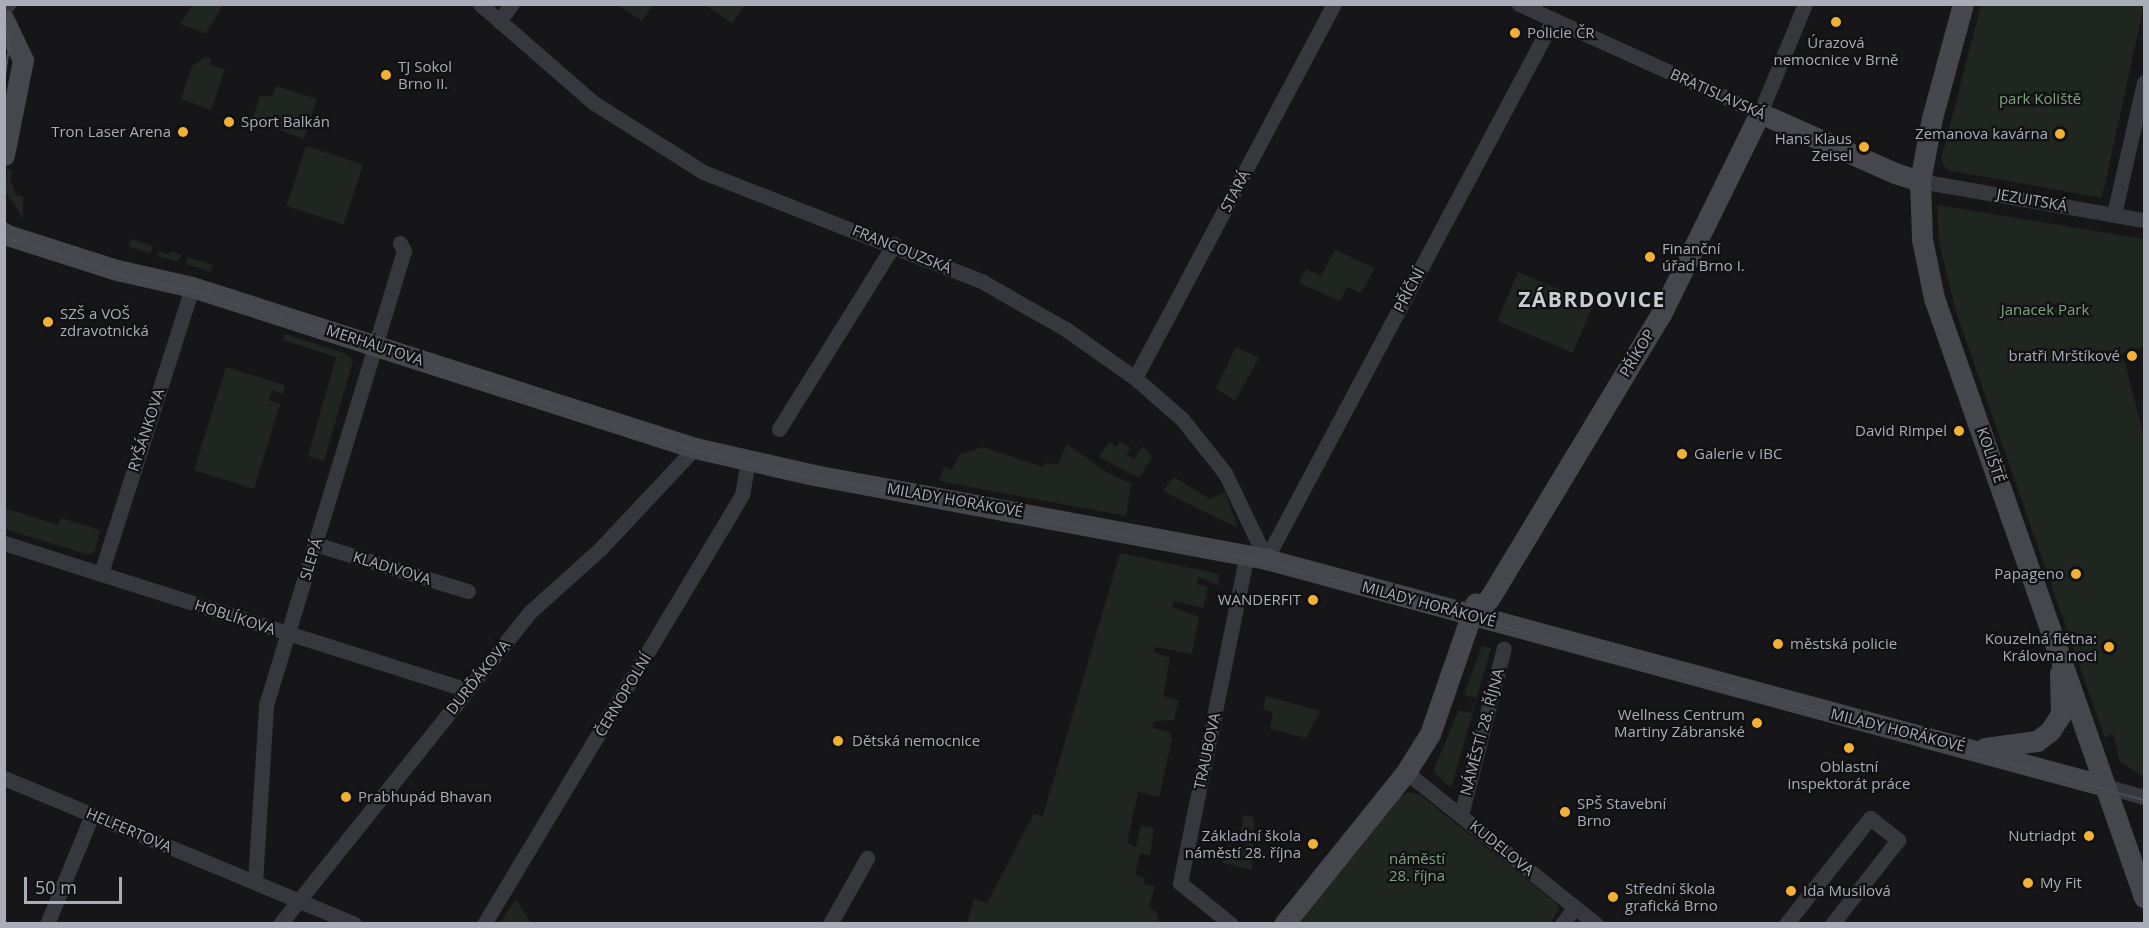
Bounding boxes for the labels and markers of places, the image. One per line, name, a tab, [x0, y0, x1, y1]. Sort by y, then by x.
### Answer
marker: Úrazová nemocnice v Brně	[1827, 13, 1845, 31]
place label: Policie ČR	[1527, 24, 1595, 42]
marker: Policie ČR	[1508, 26, 1522, 40]
place label: Úrazová nemocnice v Brně	[1773, 33, 1899, 68]
place label: TJ Sokol Brno II.	[398, 57, 452, 92]
marker: TJ Sokol Brno II.	[379, 68, 393, 82]
place label: Sport Balkán	[241, 113, 330, 131]
marker: Sport Balkán	[222, 115, 236, 129]
place label: Tron Laser Arena	[51, 123, 171, 141]
marker: Tron Laser Arena	[176, 125, 190, 139]
place label: Zemanova kavárna	[1915, 125, 2048, 143]
marker: Zemanova kavárna	[2053, 127, 2067, 141]
place label: Hans Klaus Zeisel	[1775, 129, 1852, 164]
marker: Hans Klaus Zeisel	[1857, 140, 1871, 154]
place label: Finanční úřad Brno I.	[1662, 239, 1745, 274]
marker: Finanční úřad Brno I.	[1643, 250, 1657, 264]
place label: SZŠ a VOŠ zdravotnická	[60, 304, 149, 339]
marker: SZŠ a VOŠ zdravotnická	[41, 315, 55, 329]
place label: bratři Mrštíkové	[2008, 347, 2120, 365]
marker: bratři Mrštíkové	[2125, 349, 2139, 363]
place label: David Rimpel	[1855, 422, 1947, 440]
marker: David Rimpel	[1952, 424, 1966, 438]
place label: Galerie v IBC	[1694, 445, 1782, 463]
marker: Galerie v IBC	[1675, 447, 1689, 461]
place label: Papageno	[1994, 565, 2064, 583]
marker: Papageno	[2069, 567, 2083, 581]
place label: WANDERFIT	[1218, 591, 1301, 609]
marker: WANDERFIT	[1306, 593, 1320, 607]
place label: Kouzelná flétna: Královna noci	[1985, 629, 2097, 664]
place label: městská policie	[1790, 635, 1897, 653]
marker: městská policie	[1771, 637, 1785, 651]
marker: Kouzelná flétna: Královna noci	[2102, 640, 2116, 654]
place label: Wellness Centrum Martiny Zábranské	[1614, 705, 1745, 740]
marker: Wellness Centrum Martiny Zábranské	[1750, 716, 1764, 730]
marker: Dětská nemocnice	[829, 732, 847, 750]
place label: Dětská nemocnice	[852, 732, 980, 750]
marker: Oblastní inspektorát práce	[1842, 741, 1856, 755]
place label: Oblastní inspektorát práce	[1788, 757, 1910, 792]
place label: Prabhupád Bhavan	[358, 788, 492, 806]
marker: Prabhupád Bhavan	[339, 790, 353, 804]
place label: SPŠ Stavební Brno	[1577, 794, 1666, 829]
marker: SPŠ Stavební Brno	[1558, 805, 1572, 819]
place label: Základní škola náměstí 28. října	[1185, 826, 1301, 861]
place label: Nutriadpt	[2008, 827, 2076, 845]
marker: Nutriadpt	[2080, 827, 2098, 845]
marker: Základní škola náměstí 28. října	[1306, 837, 1320, 851]
place label: My Fit	[2040, 874, 2082, 892]
marker: My Fit	[2021, 876, 2035, 890]
place label: Střední škola grafická Brno	[1625, 879, 1718, 914]
place label: Ida Musilová	[1803, 882, 1891, 900]
marker: Ida Musilová	[1784, 884, 1798, 898]
marker: Střední škola grafická Brno	[1606, 890, 1620, 904]

